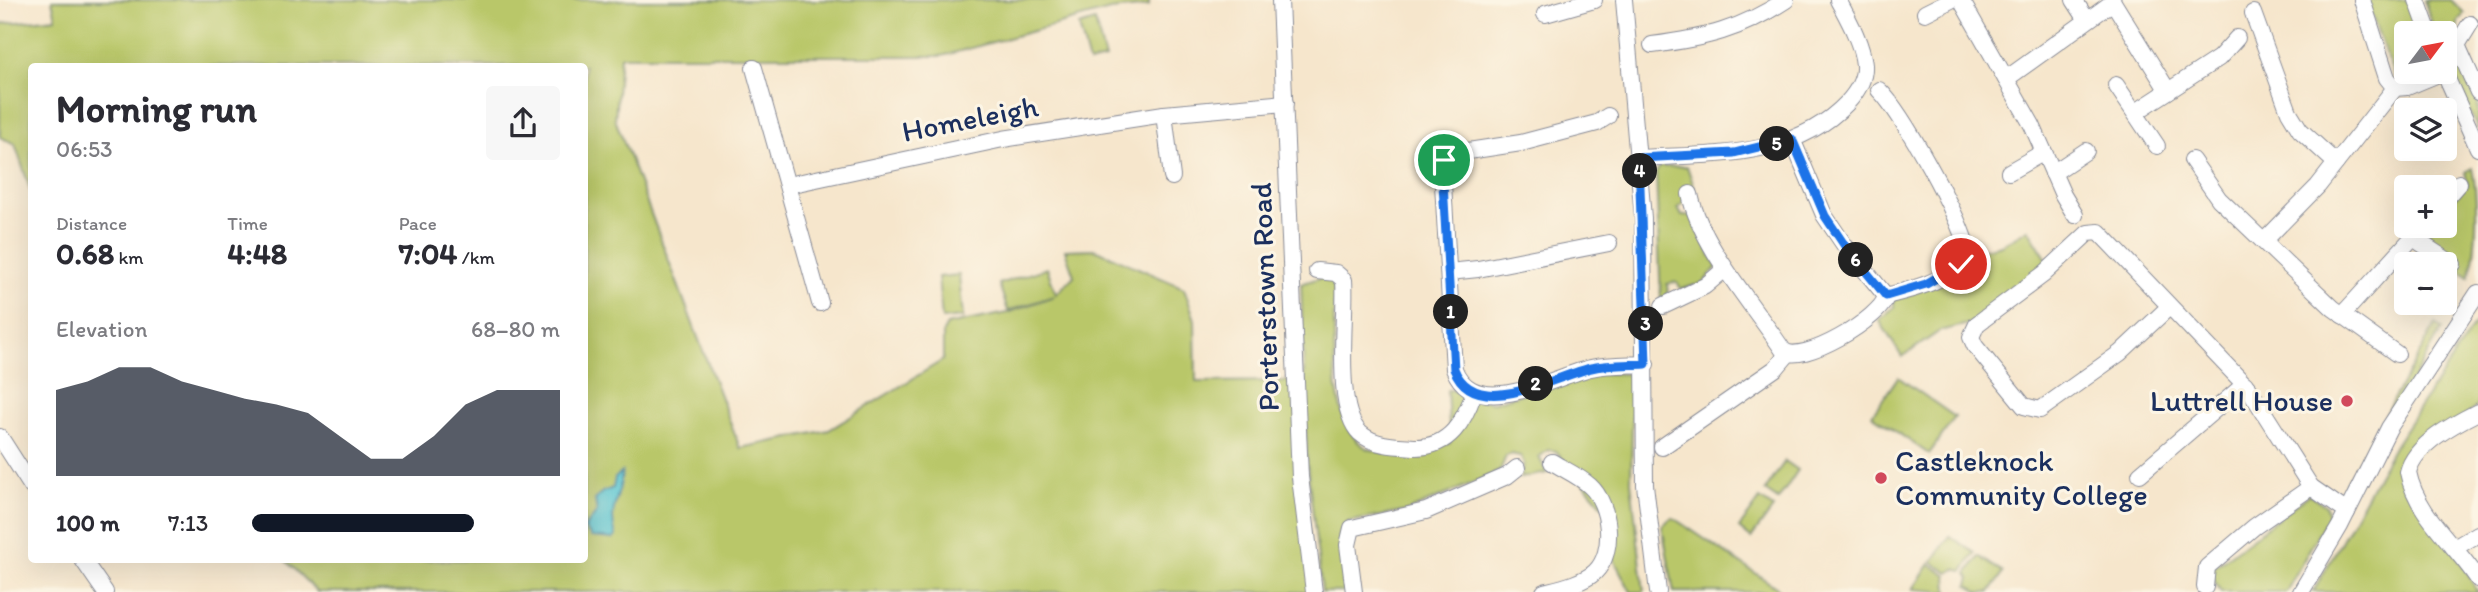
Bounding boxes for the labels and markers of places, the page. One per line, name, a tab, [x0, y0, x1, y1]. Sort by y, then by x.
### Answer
pin: 5	[1760, 127, 1795, 162]
pin	[1414, 130, 1474, 190]
pin: 4	[1622, 154, 1658, 188]
pin	[1931, 234, 1991, 294]
pin: 6	[1839, 243, 1874, 278]
pin: 1	[1434, 294, 1468, 330]
pin: 3	[1628, 306, 1664, 342]
pin: 2	[1518, 366, 1554, 402]
place label: Luttrell House	[2150, 382, 2333, 419]
marker: Luttrell House	[2339, 393, 2355, 409]
place label: Castleknock Community College	[1895, 442, 2148, 513]
marker: Castleknock Community College	[1873, 470, 1889, 486]

